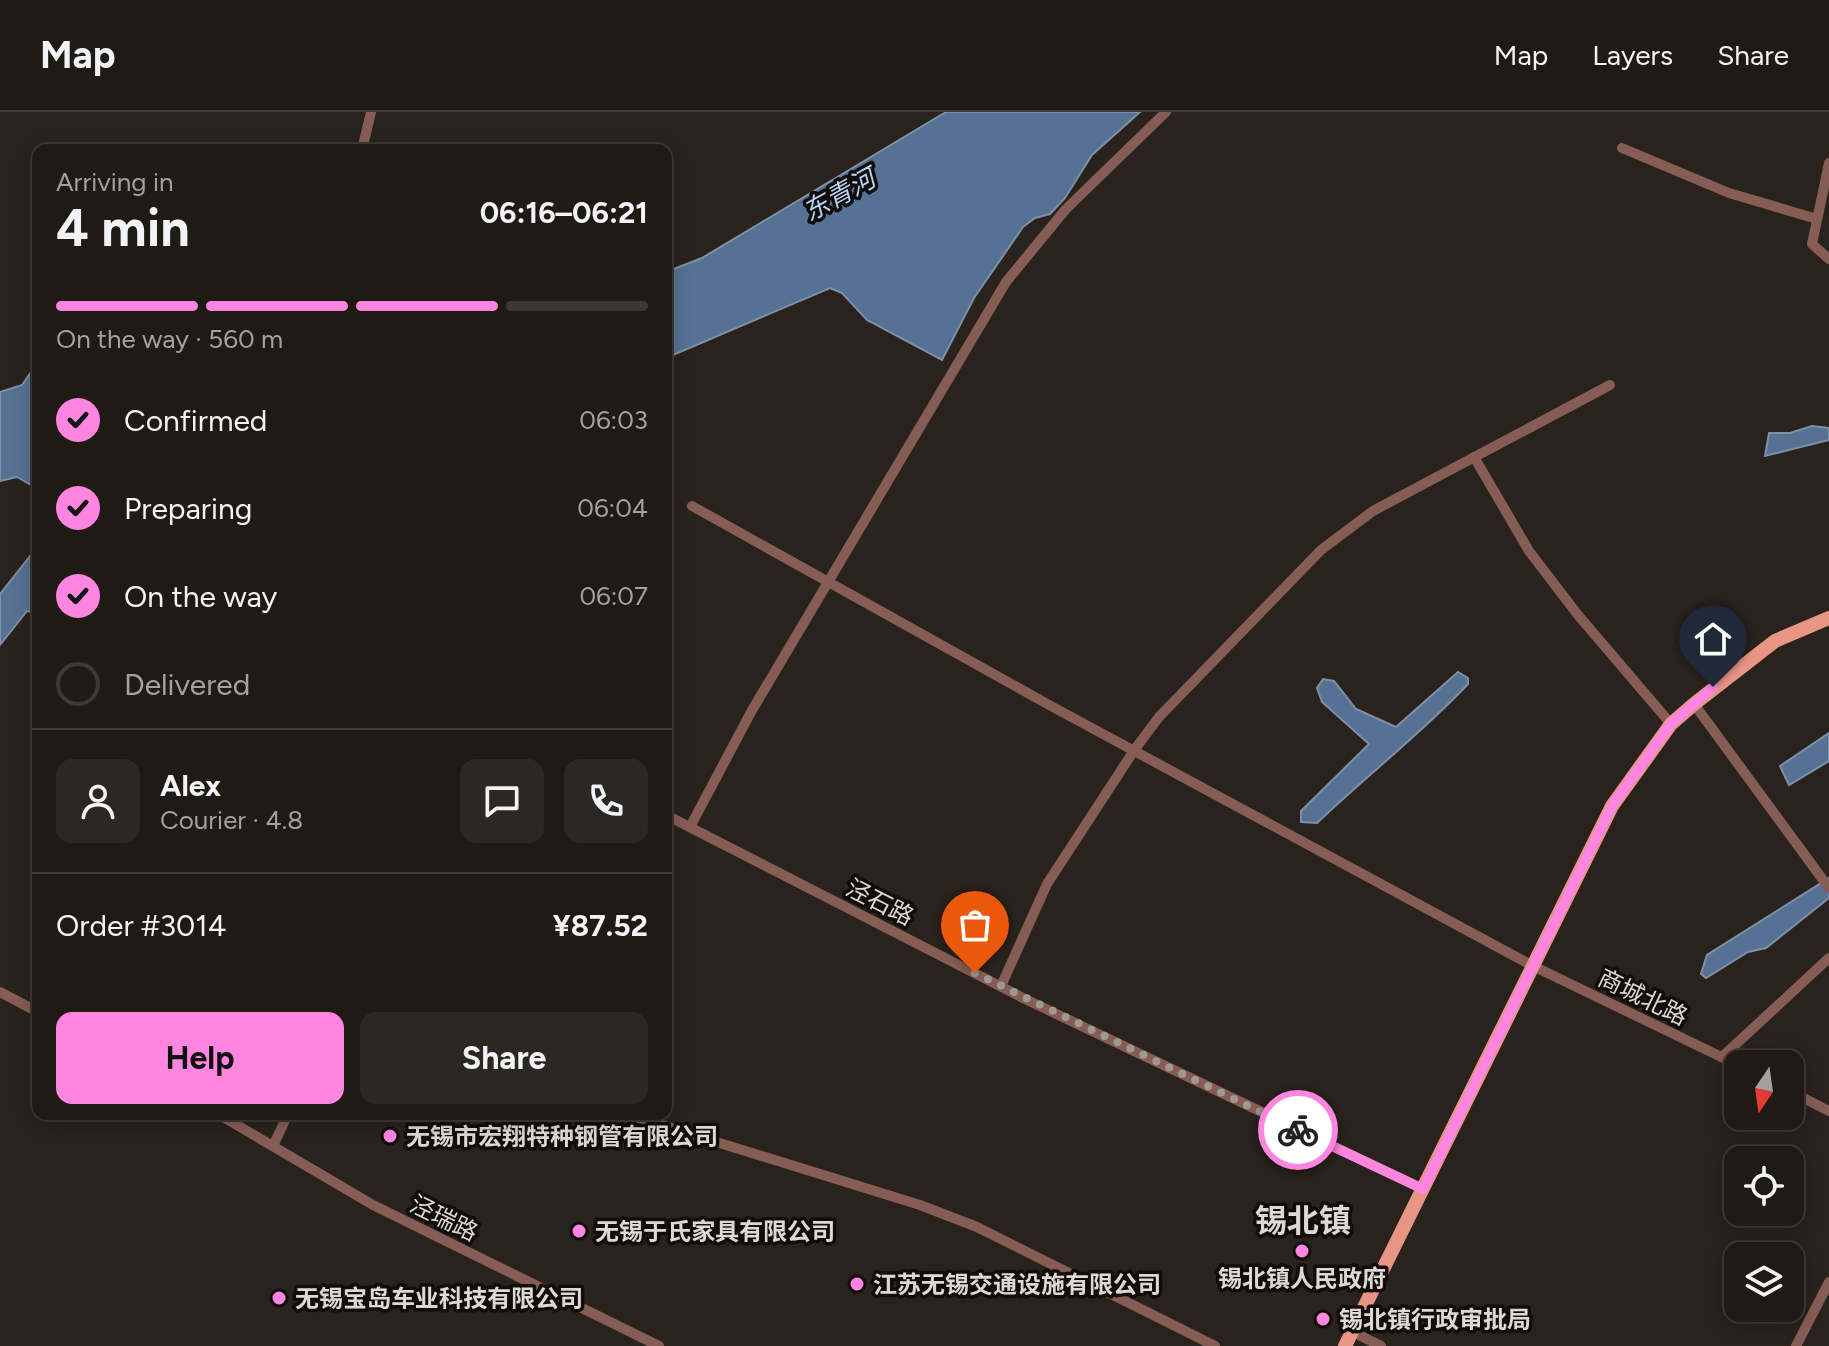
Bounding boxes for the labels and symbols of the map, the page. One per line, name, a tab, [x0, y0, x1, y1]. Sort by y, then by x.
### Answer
water label: 东青河	[797, 160, 885, 228]
pin	[1679, 605, 1747, 687]
street label: 泾石路	[841, 873, 919, 931]
pin	[941, 891, 1009, 973]
street label: 商城北路	[1594, 963, 1692, 1031]
north arrow	[1724, 1050, 1804, 1130]
courier	[1258, 1090, 1338, 1170]
place label: 无锡市宏翔特种钢管有限公司	[406, 1122, 718, 1151]
marker: 无锡市宏翔特种钢管有限公司	[381, 1127, 399, 1145]
street label: 泾瑞路	[405, 1189, 483, 1247]
district label: 锡北镇	[1255, 1202, 1351, 1240]
place label: 无锡于氏家具有限公司	[595, 1217, 835, 1246]
marker: 无锡于氏家具有限公司	[570, 1222, 588, 1240]
marker: 锡北镇人民政府	[1293, 1242, 1311, 1260]
place label: 锡北镇人民政府	[1218, 1264, 1386, 1293]
place label: 江苏无锡交通设施有限公司	[873, 1270, 1161, 1299]
marker: 江苏无锡交通设施有限公司	[848, 1275, 866, 1293]
place label: 无锡宝岛车业科技有限公司	[295, 1284, 583, 1313]
marker: 无锡宝岛车业科技有限公司	[270, 1289, 288, 1307]
place label: 锡北镇行政审批局	[1339, 1305, 1531, 1334]
marker: 锡北镇行政审批局	[1314, 1310, 1332, 1328]

